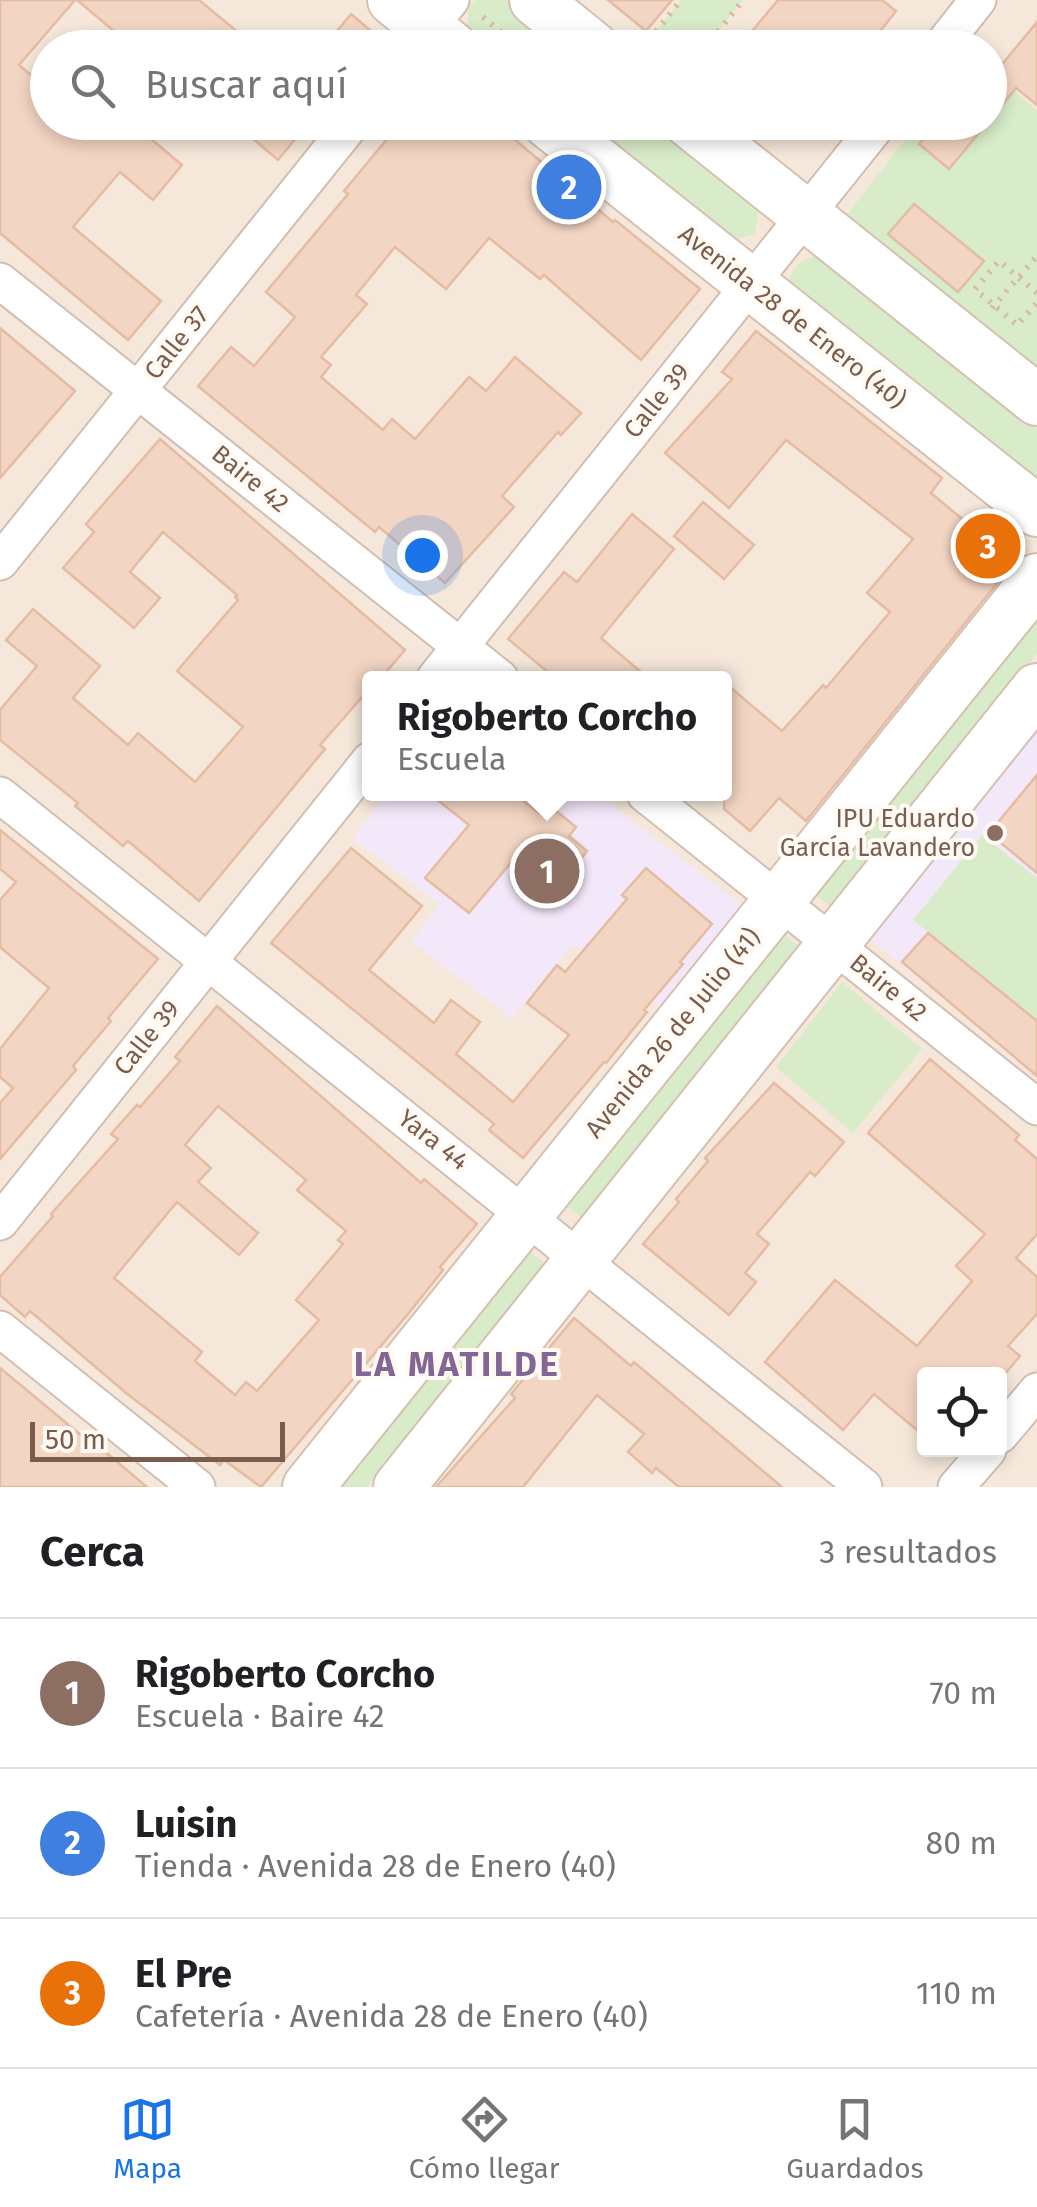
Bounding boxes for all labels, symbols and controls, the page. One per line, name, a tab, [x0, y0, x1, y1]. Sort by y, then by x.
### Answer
search box	[30, 30, 1007, 140]
icon: search	[65, 58, 120, 113]
text: Buscar aquí	[145, 62, 347, 108]
pin: 2	[536, 150, 602, 224]
street label: Avenida 28 de Enero (40)	[673, 219, 911, 415]
street label: Calle 37	[138, 300, 216, 386]
street label: Calle 39	[618, 358, 696, 444]
street label: Baire 42	[206, 439, 294, 519]
pin: 3	[956, 508, 1020, 584]
your location	[397, 530, 448, 581]
popup	[362, 671, 732, 801]
text: Rigoberto Corcho	[397, 694, 697, 740]
text: Escuela	[397, 740, 506, 778]
place label: IPU Eduardo García Lavandero	[780, 804, 975, 863]
marker: IPU Eduardo García Lavandero	[984, 822, 1006, 844]
pin: 1	[514, 834, 580, 908]
street label: Avenida 26 de Julio (41)	[579, 922, 767, 1144]
street label: Baire 42	[844, 948, 932, 1028]
street label: Calle 39	[108, 995, 186, 1081]
street label: Yara 44	[392, 1103, 474, 1177]
district label: LA MATILDE	[354, 1343, 560, 1385]
map controls	[917, 1367, 1007, 1457]
button: locate	[917, 1367, 1007, 1457]
scale bar	[30, 1417, 285, 1462]
text: 50 m	[45, 1423, 106, 1456]
text: Cerca	[40, 1527, 145, 1577]
text: 3 resultados	[819, 1533, 997, 1571]
text: Rigoberto Corcho	[135, 1651, 435, 1697]
text: 1	[65, 1674, 80, 1712]
text: 70 m	[929, 1674, 997, 1712]
text: Escuela · Baire 42	[135, 1697, 385, 1735]
text: Luisin	[135, 1801, 237, 1847]
text: 2	[64, 1824, 81, 1862]
text: 80 m	[926, 1824, 997, 1862]
text: Tienda · Avenida 28 de Enero (40)	[135, 1847, 616, 1885]
text: El Pre	[135, 1951, 232, 1997]
text: 3	[64, 1974, 81, 2012]
text: 110 m	[916, 1974, 997, 2012]
text: Cafetería · Avenida 28 de Enero (40)	[135, 1997, 648, 2035]
tab: Mapa	[113, 2092, 182, 2185]
tab: Cómo llegar	[409, 2092, 560, 2185]
tab: Guardados	[786, 2092, 924, 2185]

